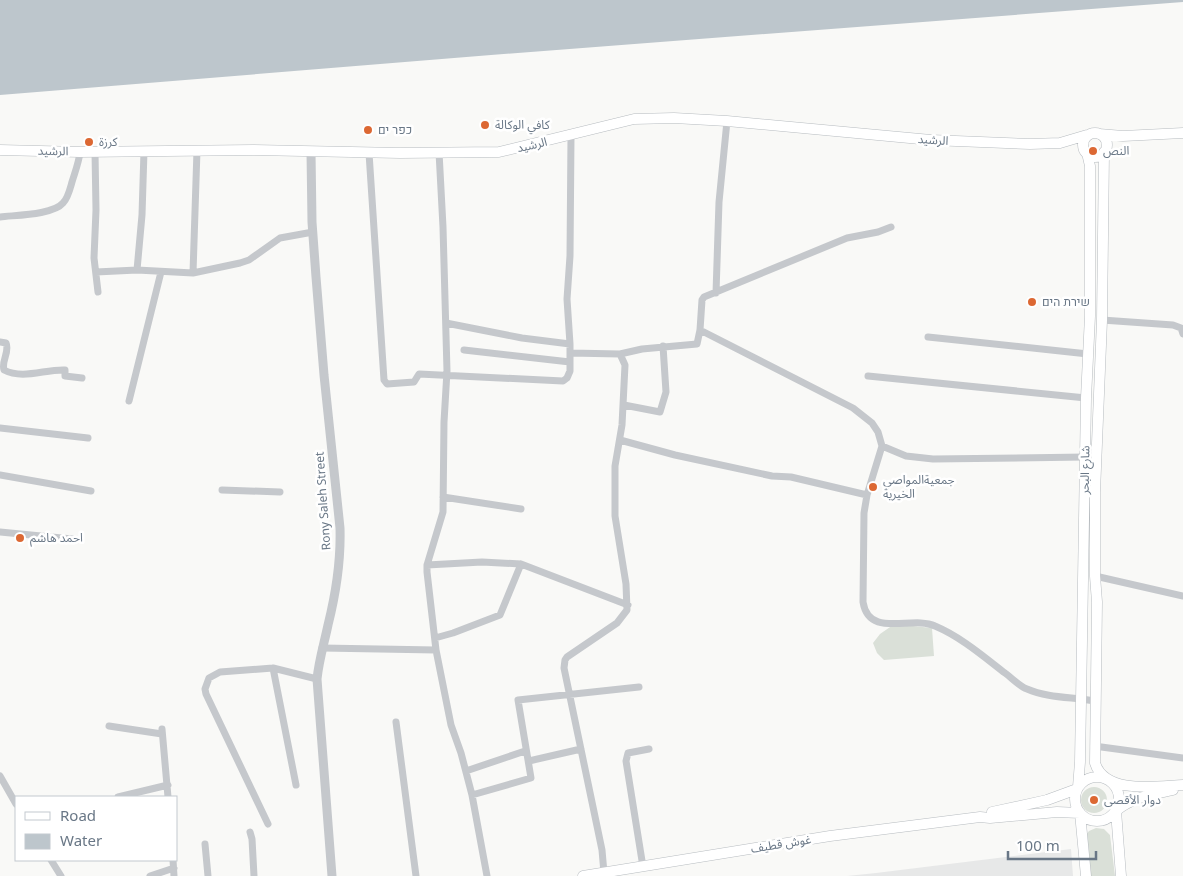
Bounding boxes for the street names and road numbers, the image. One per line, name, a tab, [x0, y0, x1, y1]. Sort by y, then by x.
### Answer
street label: الرشيد	[917, 130, 949, 149]
street label: الرشيد	[515, 133, 549, 156]
street label: الرشيد	[38, 142, 69, 159]
street label: شارع البحر	[1076, 445, 1094, 496]
street label: Rony Saleh Street	[311, 451, 334, 551]
street label: غوش قطيف	[750, 830, 812, 857]

